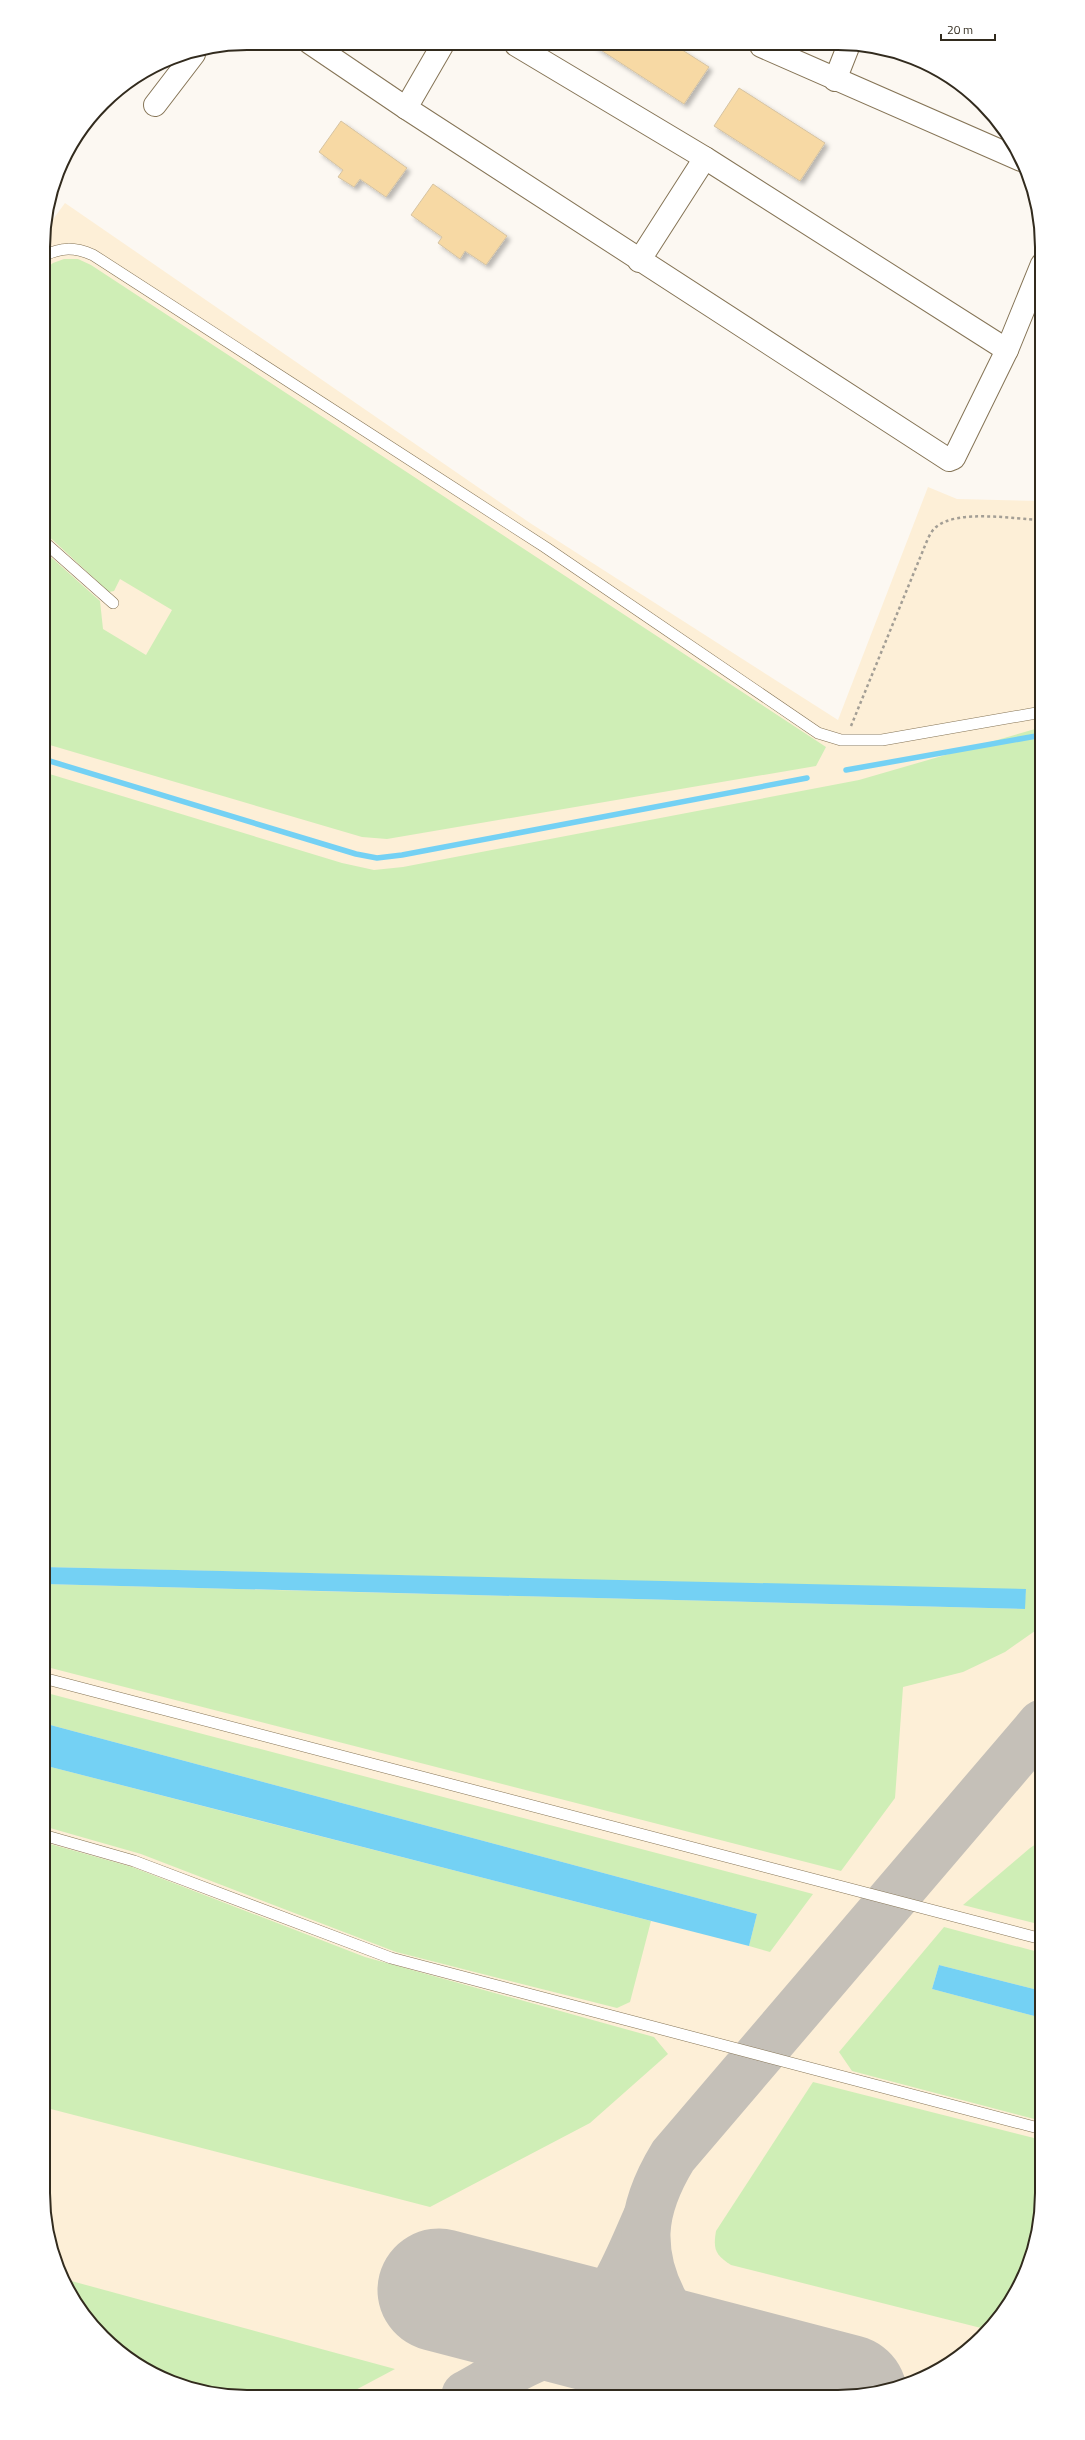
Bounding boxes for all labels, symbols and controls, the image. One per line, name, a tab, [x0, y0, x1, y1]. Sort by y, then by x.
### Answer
scale bar	[941, 16, 995, 42]
text: 20 m	[947, 20, 973, 39]

